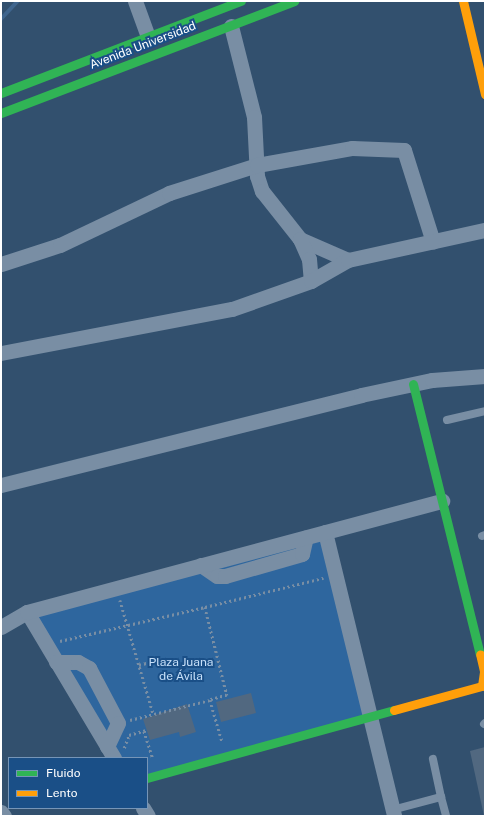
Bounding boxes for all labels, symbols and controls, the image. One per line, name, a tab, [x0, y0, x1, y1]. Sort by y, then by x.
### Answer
street label: Avenida Universidad	[88, 19, 198, 73]
park label: Plaza Juana de Ávila	[148, 656, 214, 684]
legend	[8, 757, 148, 809]
text: Fluido	[46, 766, 81, 780]
text: Lento	[46, 786, 77, 800]

